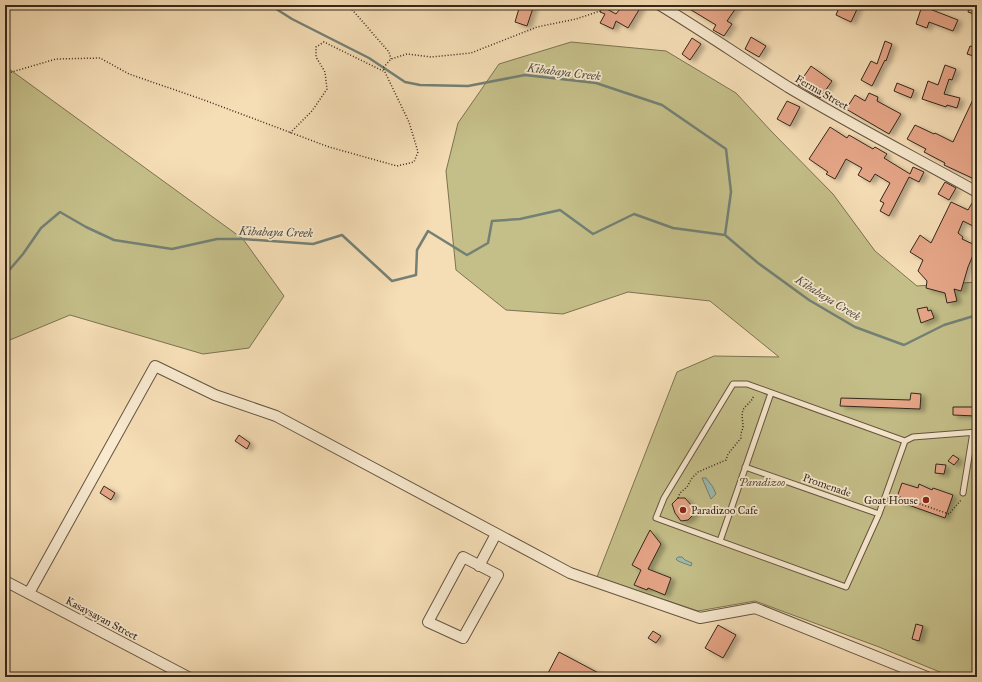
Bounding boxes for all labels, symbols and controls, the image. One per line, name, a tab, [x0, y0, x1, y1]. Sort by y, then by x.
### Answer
water label: Kibabaya Creek	[525, 60, 602, 84]
street label: Ferma Street	[793, 72, 851, 113]
water label: Kibabaya Creek	[238, 224, 314, 240]
water label: Kibabaya Creek	[792, 272, 864, 324]
street label: Promenade	[801, 471, 853, 500]
park label: Paradizoo	[739, 476, 785, 489]
place label: Goat House	[864, 494, 918, 507]
marker: Goat House	[921, 495, 931, 505]
place label: Paradizoo Cafe	[691, 504, 759, 517]
marker: Paradizoo Cafe	[678, 505, 688, 515]
street label: Kasaysayan Street	[63, 594, 140, 643]

